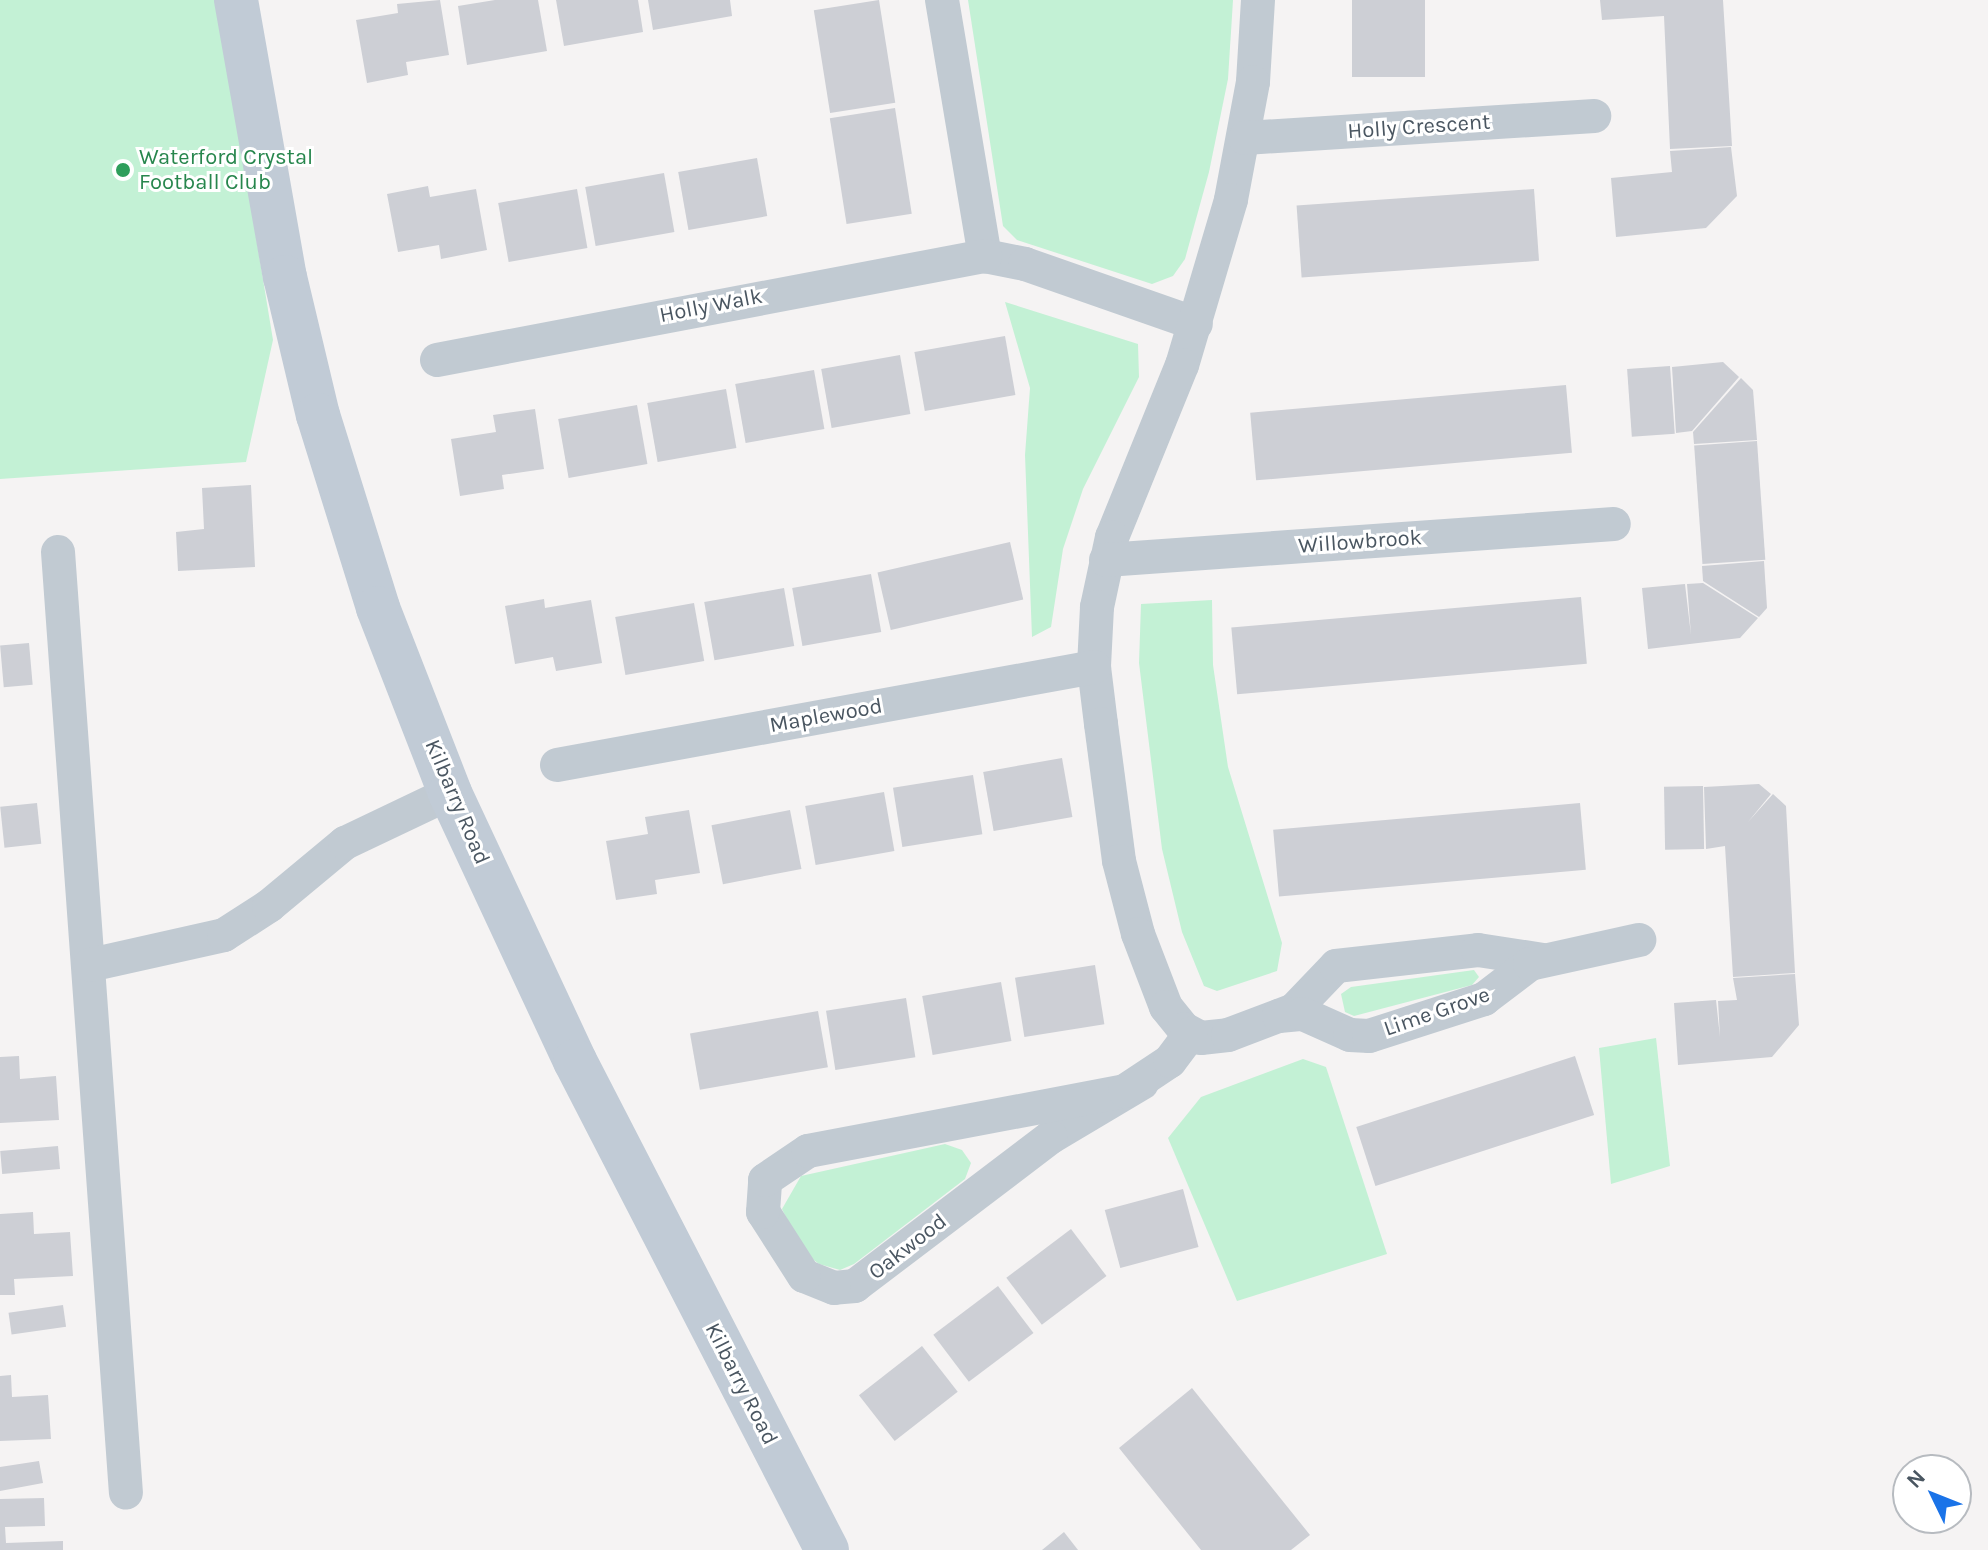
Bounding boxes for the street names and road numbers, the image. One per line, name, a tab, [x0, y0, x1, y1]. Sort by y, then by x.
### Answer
street label: Holly Crescent	[1347, 109, 1491, 145]
street label: Holly Walk	[657, 283, 765, 329]
street label: Willowbrook	[1297, 525, 1423, 559]
street label: Maplewood	[768, 693, 884, 739]
street label: Kilbarry Road	[419, 736, 495, 868]
street label: Lime Grove	[1380, 982, 1494, 1042]
street label: Oakwood	[864, 1208, 952, 1286]
street label: Kilbarry Road	[699, 1319, 783, 1449]

